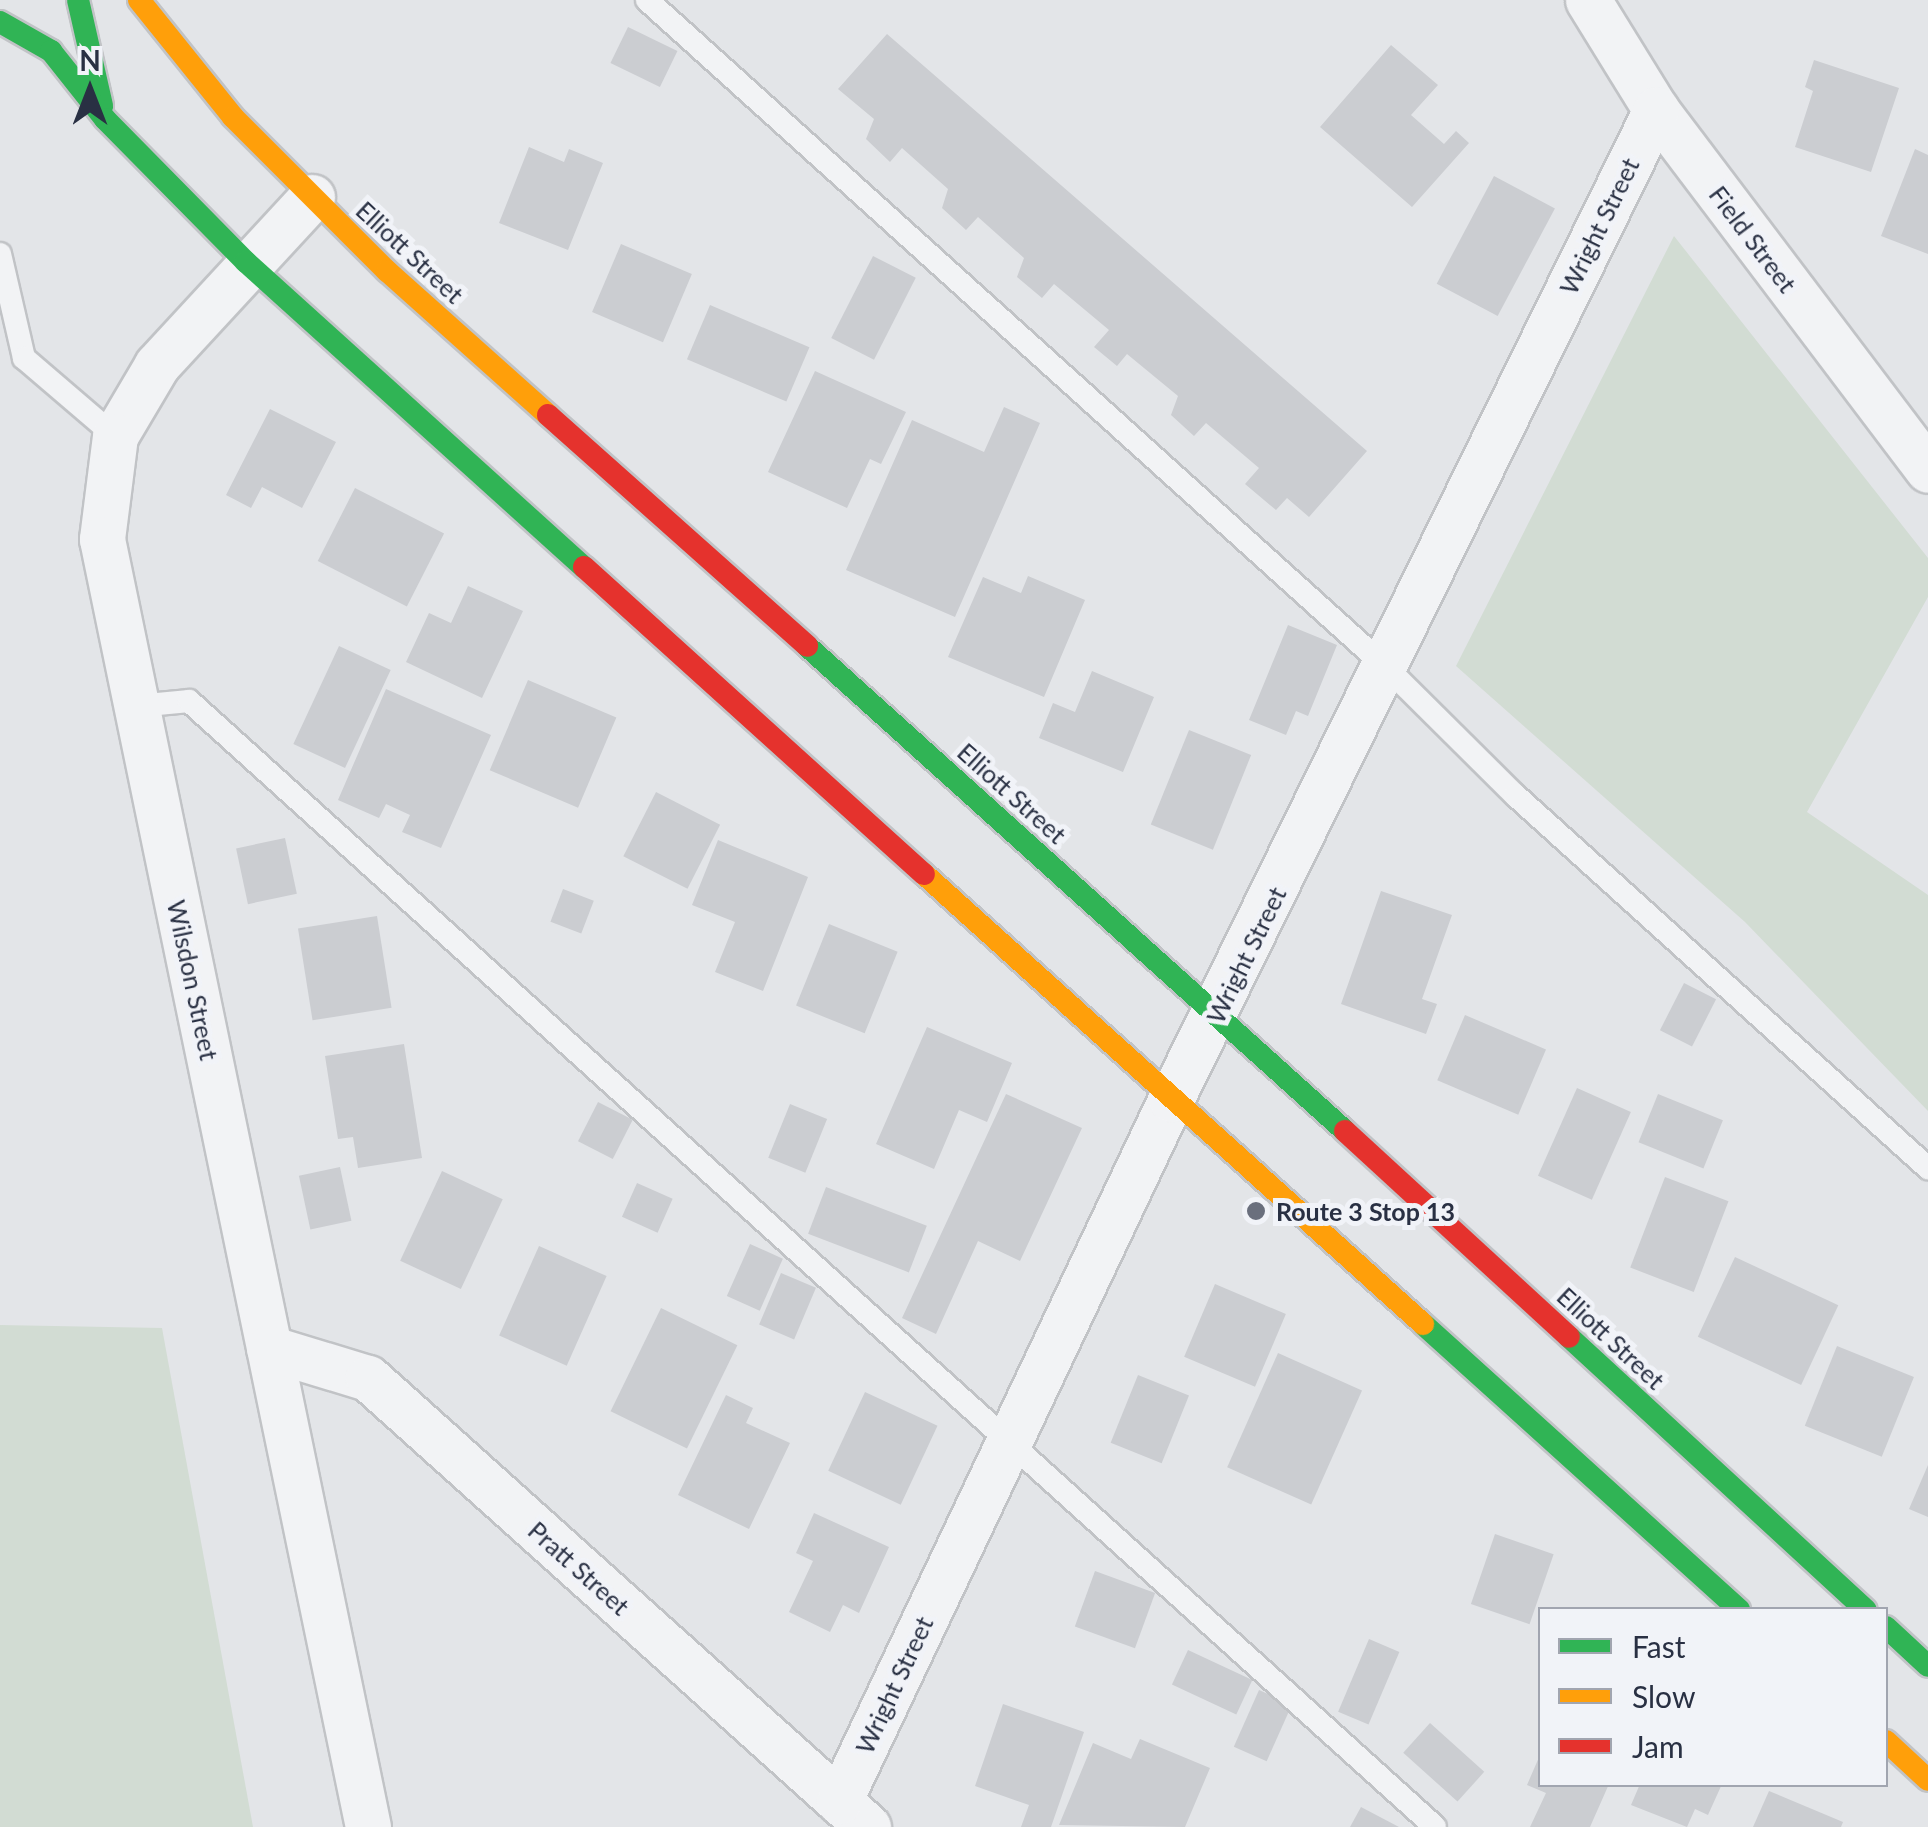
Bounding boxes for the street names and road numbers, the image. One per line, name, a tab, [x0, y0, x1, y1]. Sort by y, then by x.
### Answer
street label: Wright Street	[1553, 153, 1645, 299]
street label: Field Street	[1703, 180, 1803, 298]
street label: Elliott Street	[350, 195, 470, 309]
street label: Elliott Street	[952, 737, 1072, 849]
street label: Wright Street	[1200, 882, 1292, 1028]
street label: Wilsdon Street	[161, 897, 225, 1063]
street label: Elliott Street	[1551, 1281, 1671, 1395]
street label: Pratt Street	[522, 1515, 636, 1621]
street label: Wright Street	[849, 1612, 939, 1758]

